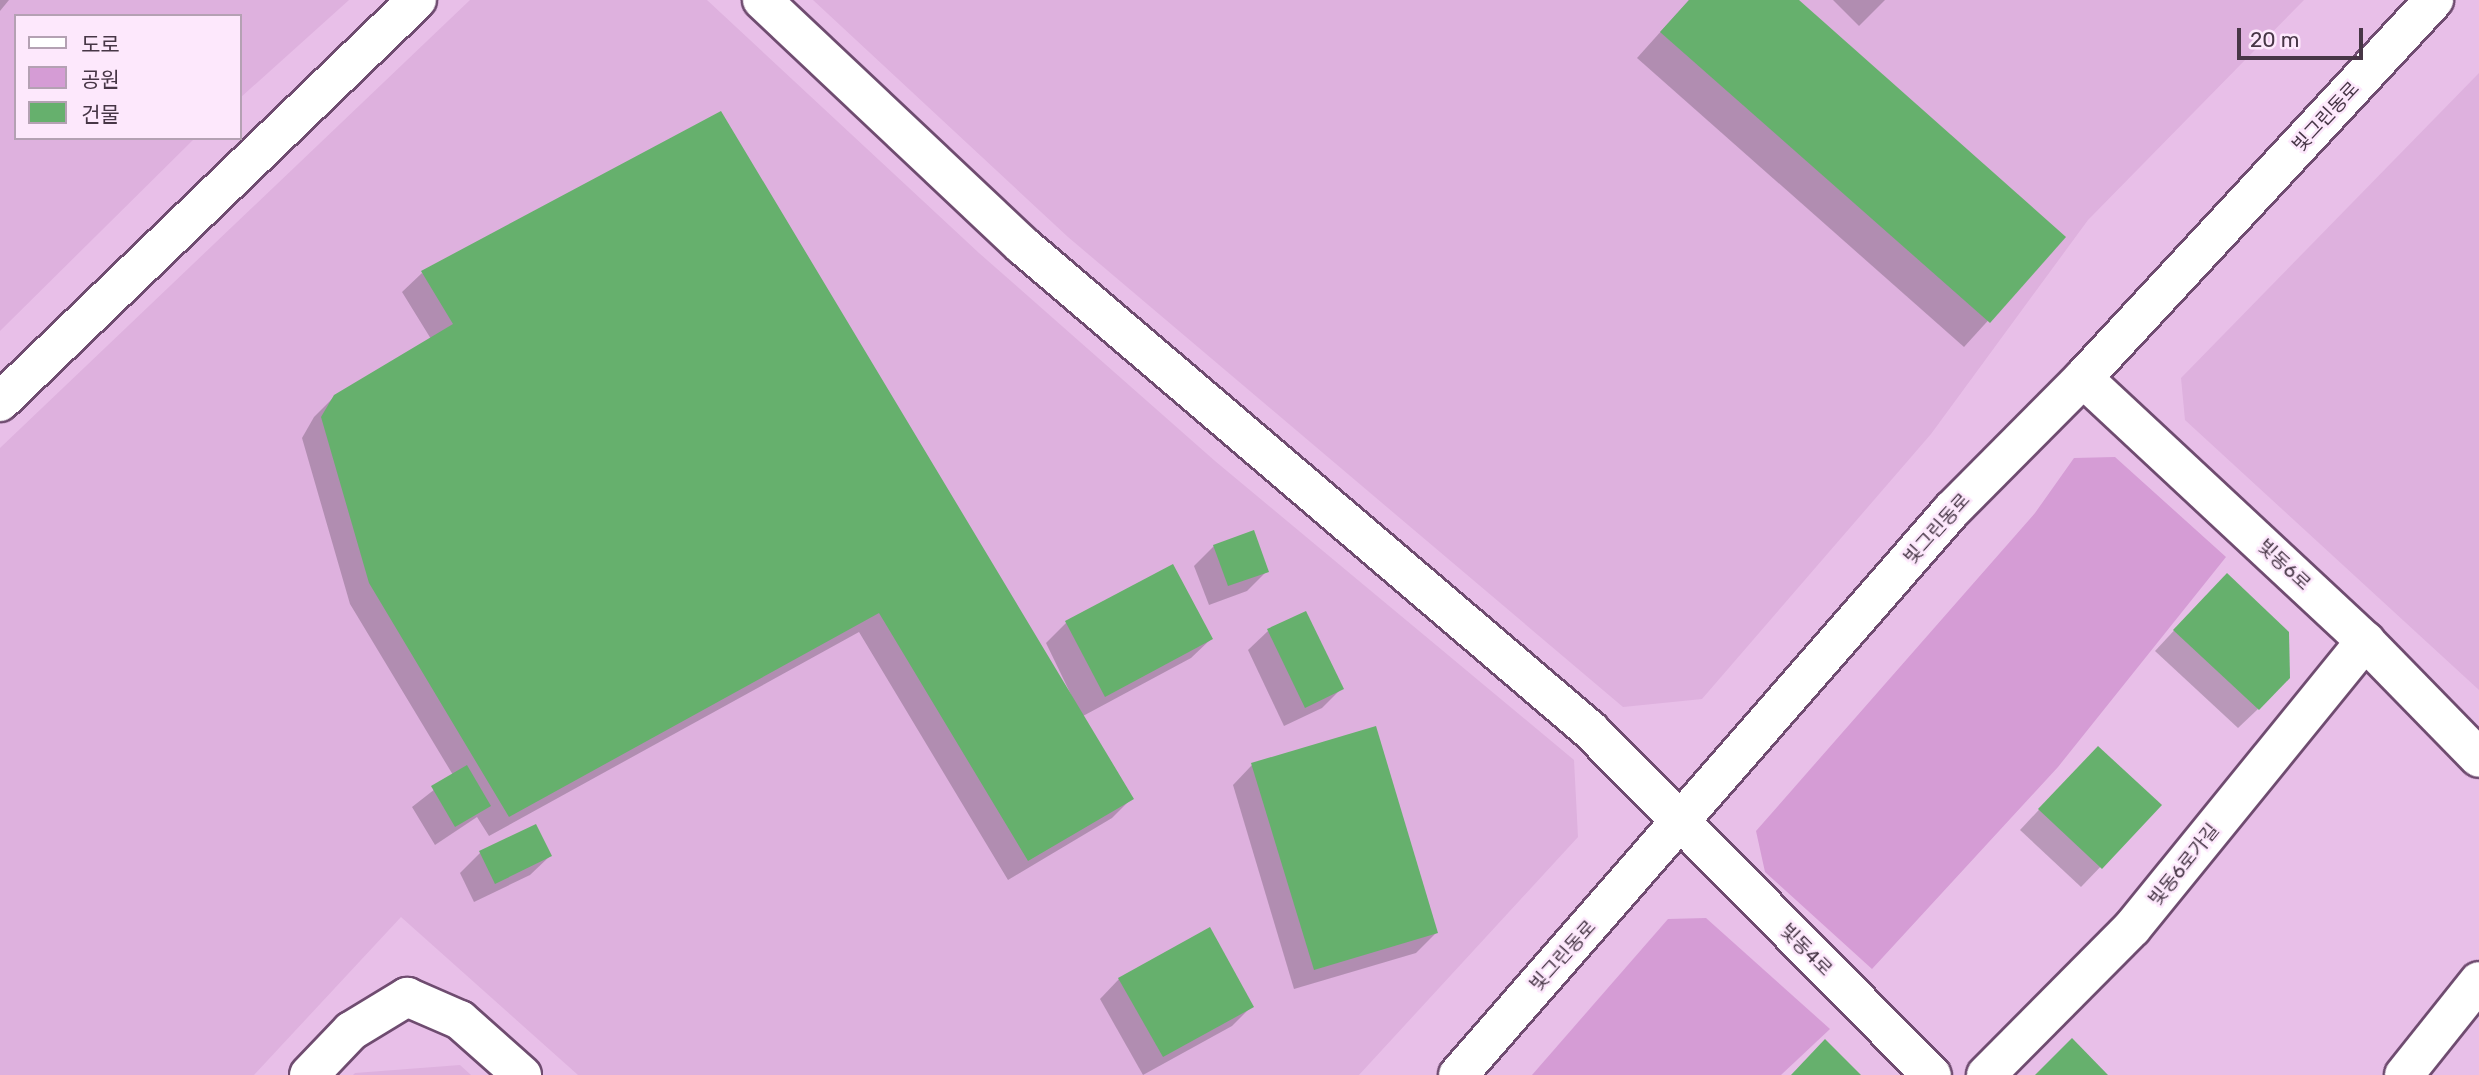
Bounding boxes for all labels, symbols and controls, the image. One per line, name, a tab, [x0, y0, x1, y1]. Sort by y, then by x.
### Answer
legend	[14, 14, 242, 140]
scale bar	[2241, 14, 2367, 58]
text: 20 m	[2250, 27, 2299, 52]
text: 도로	[81, 32, 120, 57]
text: 공원	[81, 67, 120, 92]
street label: 빛그린동로	[2288, 77, 2364, 157]
text: 건물	[81, 102, 120, 127]
street label: 빛그린동로	[1899, 489, 1975, 569]
street label: 빛동6로	[2253, 535, 2315, 595]
street label: 빛동6로가길	[2144, 819, 2224, 911]
street label: 빛그린동로	[1525, 916, 1601, 996]
street label: 빛동4로	[1775, 919, 1837, 981]

